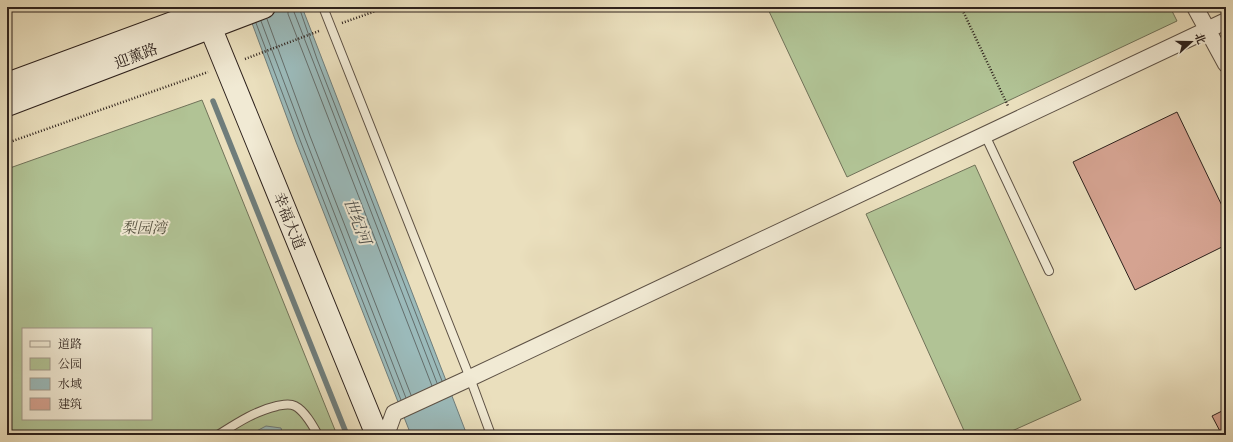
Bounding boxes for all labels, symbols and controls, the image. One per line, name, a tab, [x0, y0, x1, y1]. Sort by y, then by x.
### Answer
north arrow	[1171, 22, 1211, 62]
text: 北	[1191, 30, 1210, 46]
street label: 迎薰路	[111, 38, 161, 73]
street label: 幸福大道	[268, 189, 310, 253]
water label: 世纪河	[338, 194, 379, 250]
park label: 梨园湾	[121, 217, 169, 238]
legend	[22, 328, 152, 420]
text: 道路	[58, 335, 82, 352]
text: 公园	[58, 355, 82, 372]
text: 水域	[58, 375, 82, 392]
text: 建筑	[58, 395, 82, 412]

